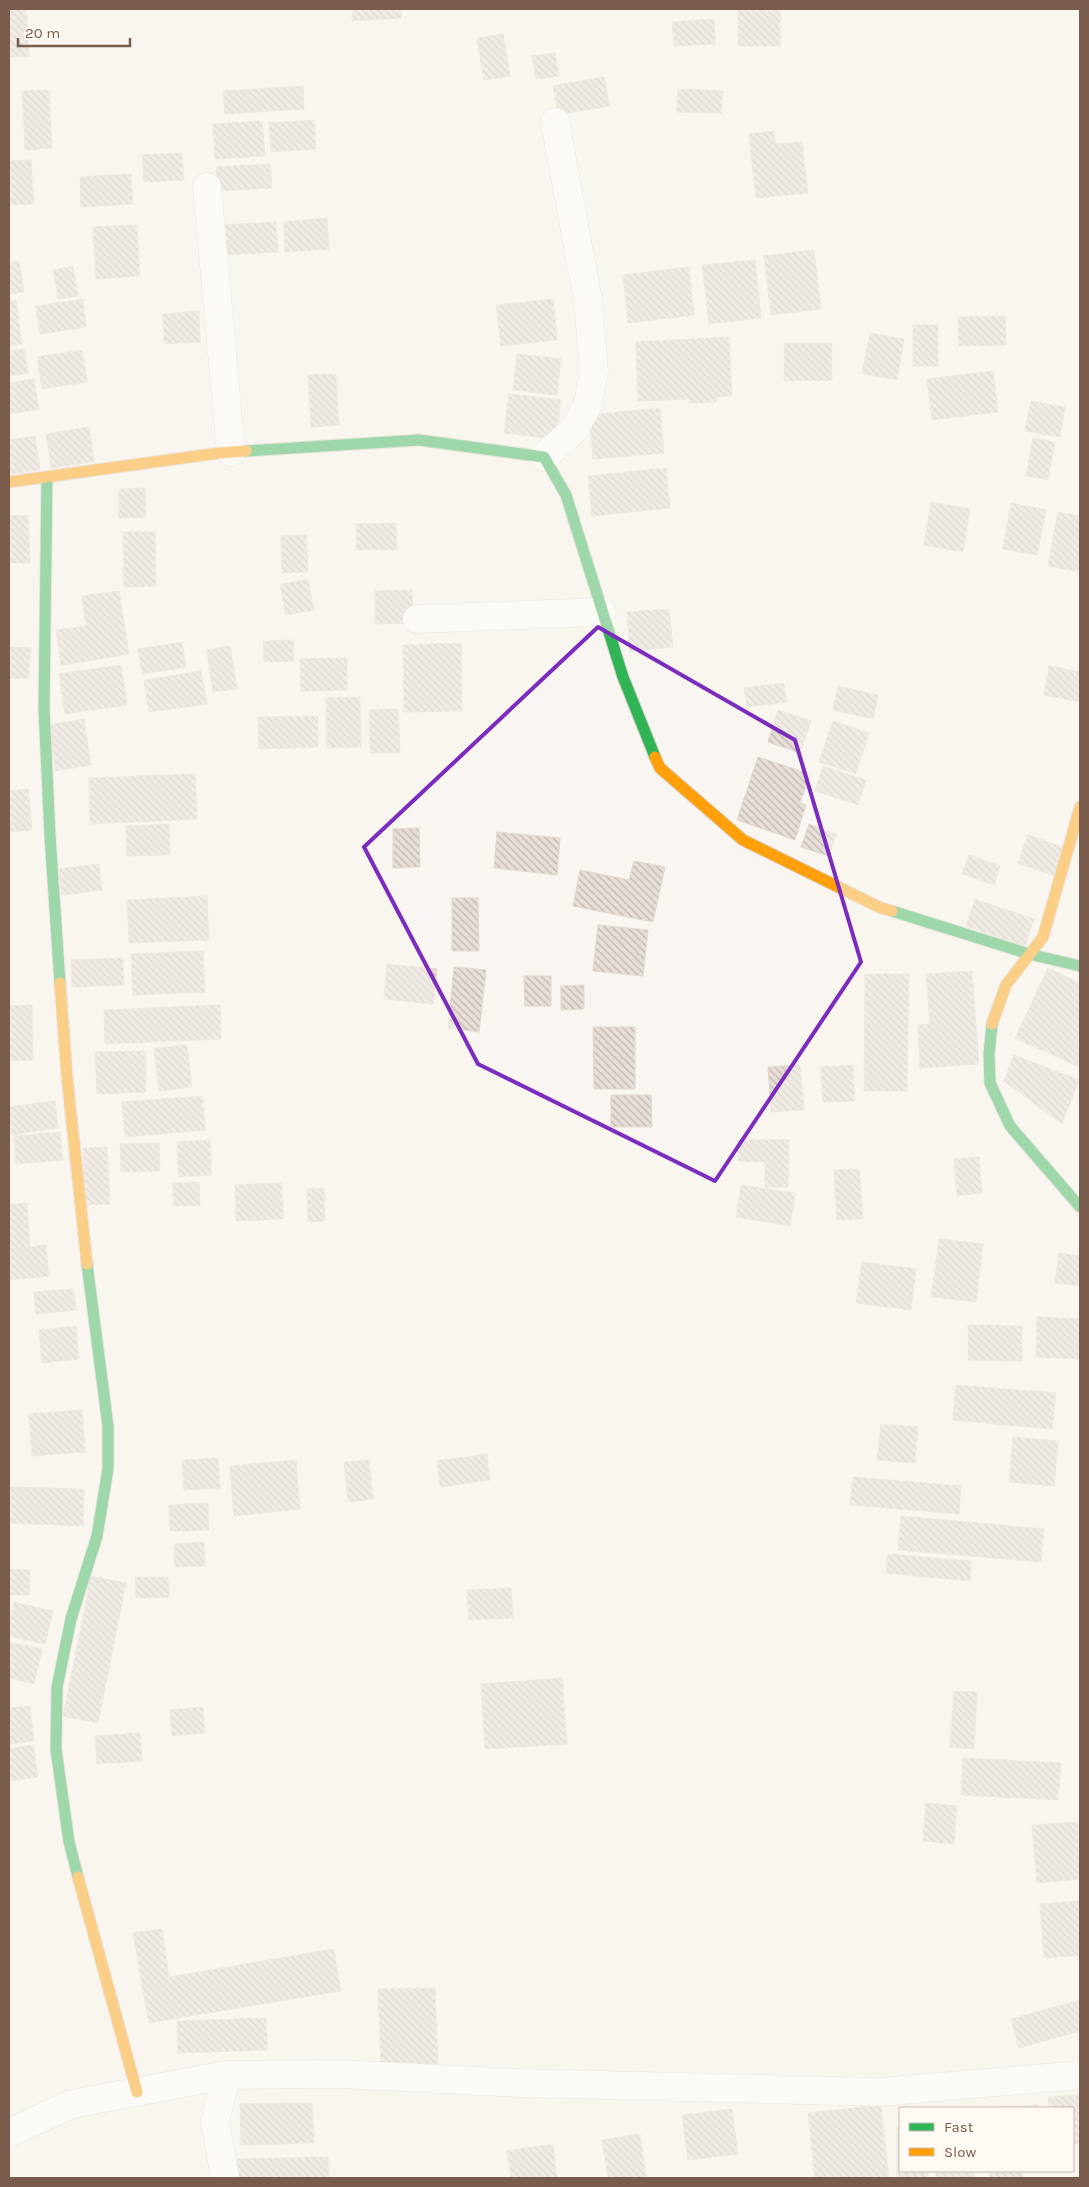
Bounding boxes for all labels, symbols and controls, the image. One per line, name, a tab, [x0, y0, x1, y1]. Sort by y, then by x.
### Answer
scale bar	[18, 15, 130, 47]
text: 20 m	[25, 24, 60, 42]
legend	[899, 2107, 1074, 2172]
text: Fast	[944, 2118, 974, 2136]
text: Slow	[944, 2143, 976, 2161]

